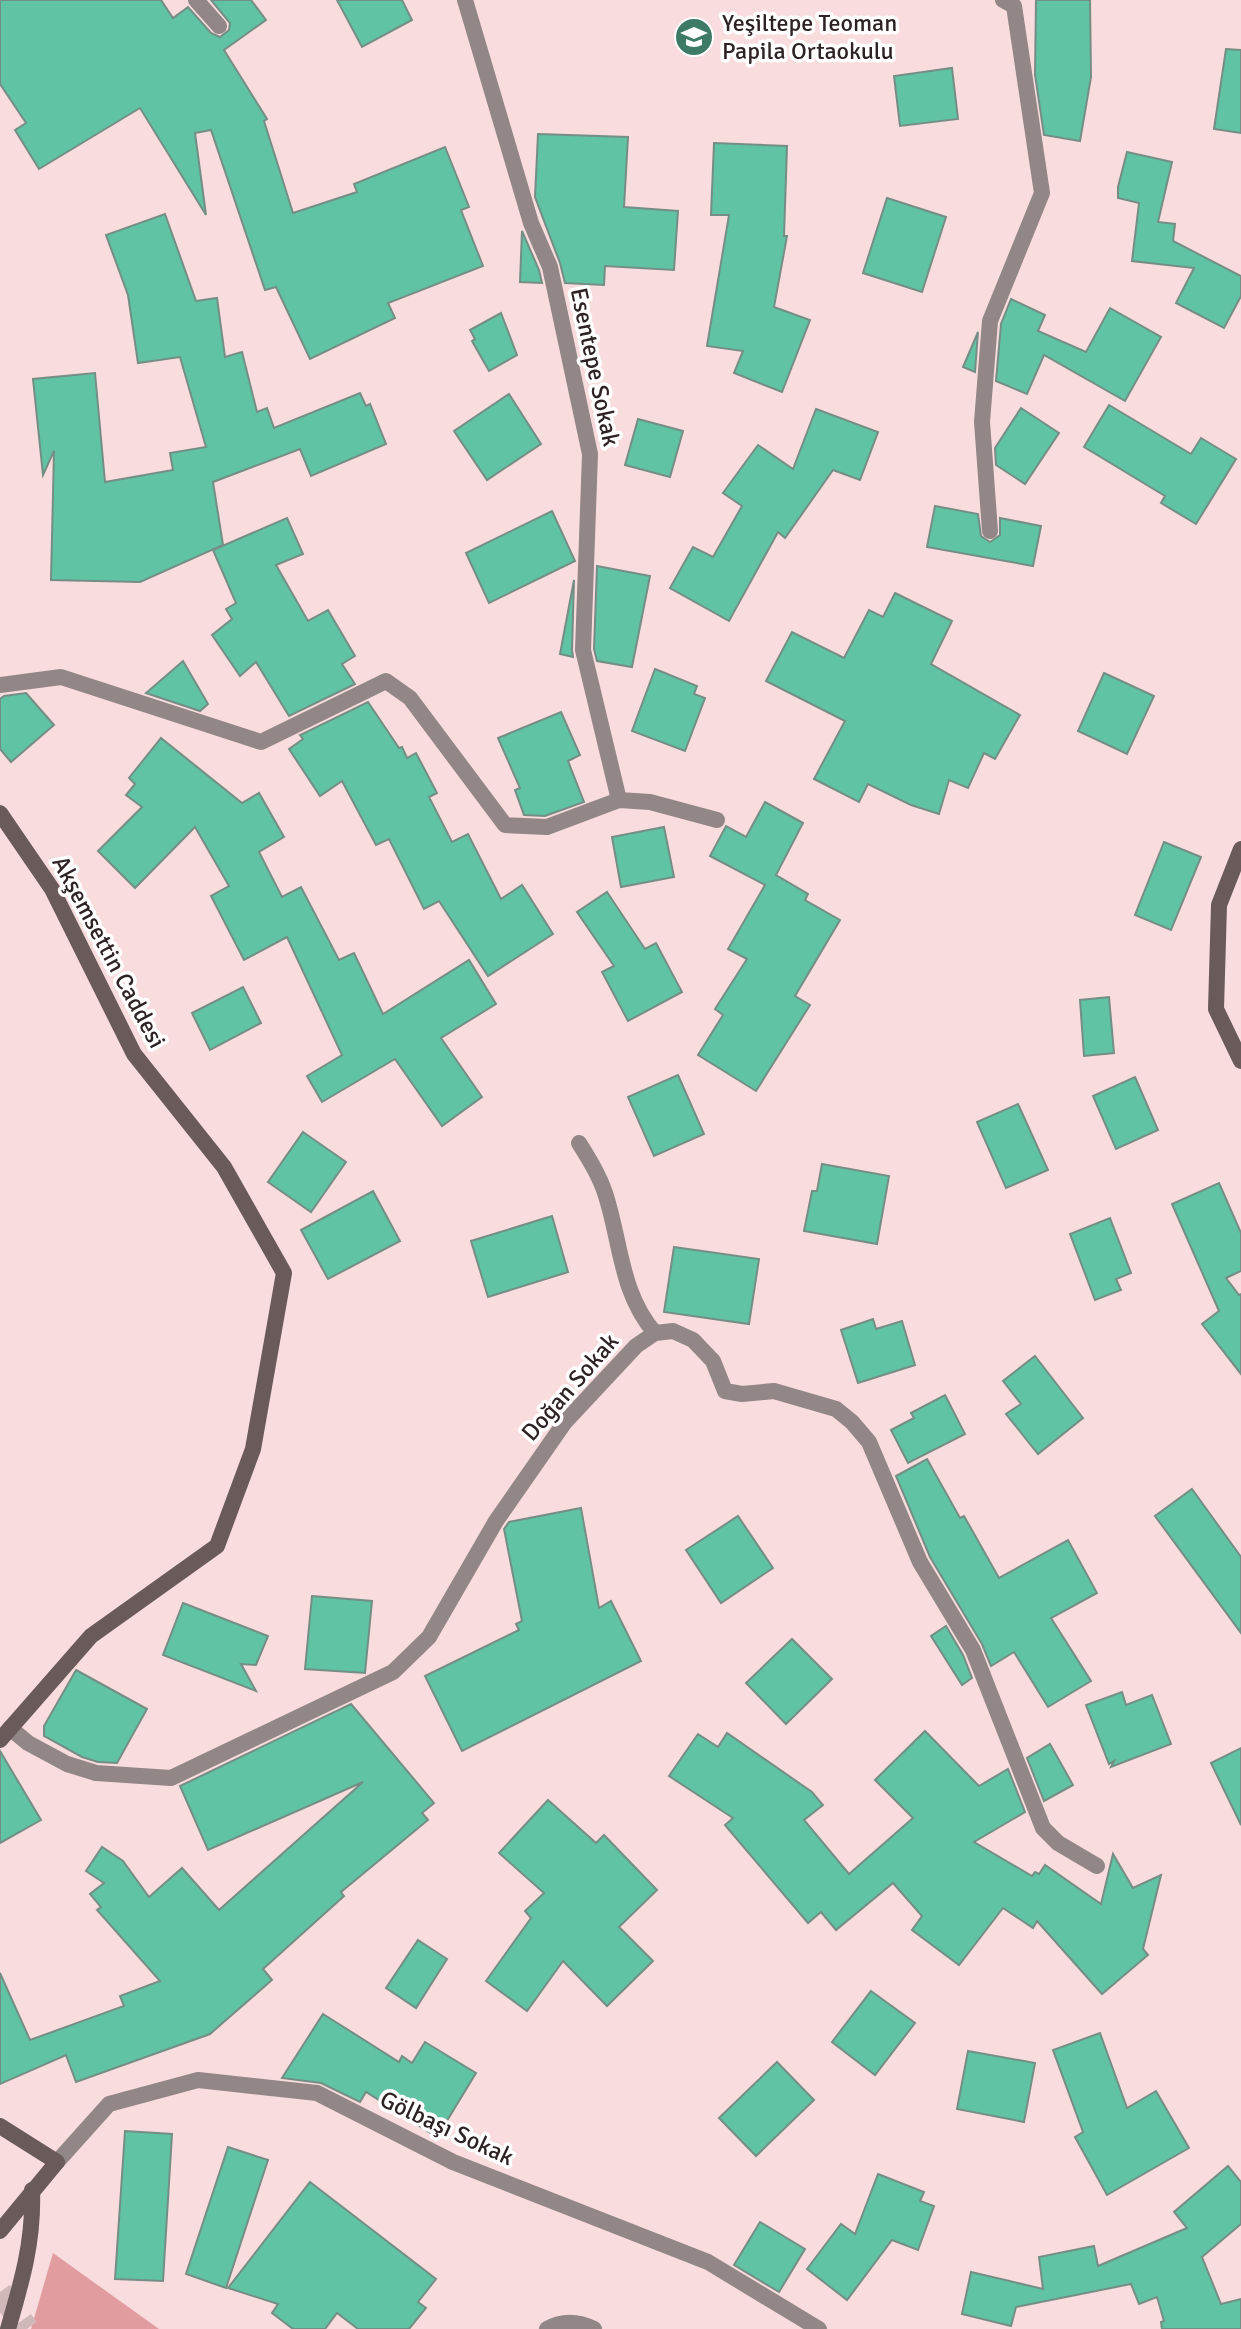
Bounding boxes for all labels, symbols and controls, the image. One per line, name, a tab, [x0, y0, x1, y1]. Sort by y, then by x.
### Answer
place label: Yeşiltepe Teoman Papila Ortaokulu	[722, 8, 897, 66]
school or university icon: Yeşiltepe Teoman Papila Ortaokulu	[673, 16, 715, 58]
street label: Esentepe Sokak	[564, 285, 626, 449]
street label: Akşemsettin Caddesi	[46, 851, 172, 1053]
street label: Doğan Sokak	[515, 1327, 625, 1447]
street label: Gölbaşı Sokak	[375, 2084, 519, 2172]

